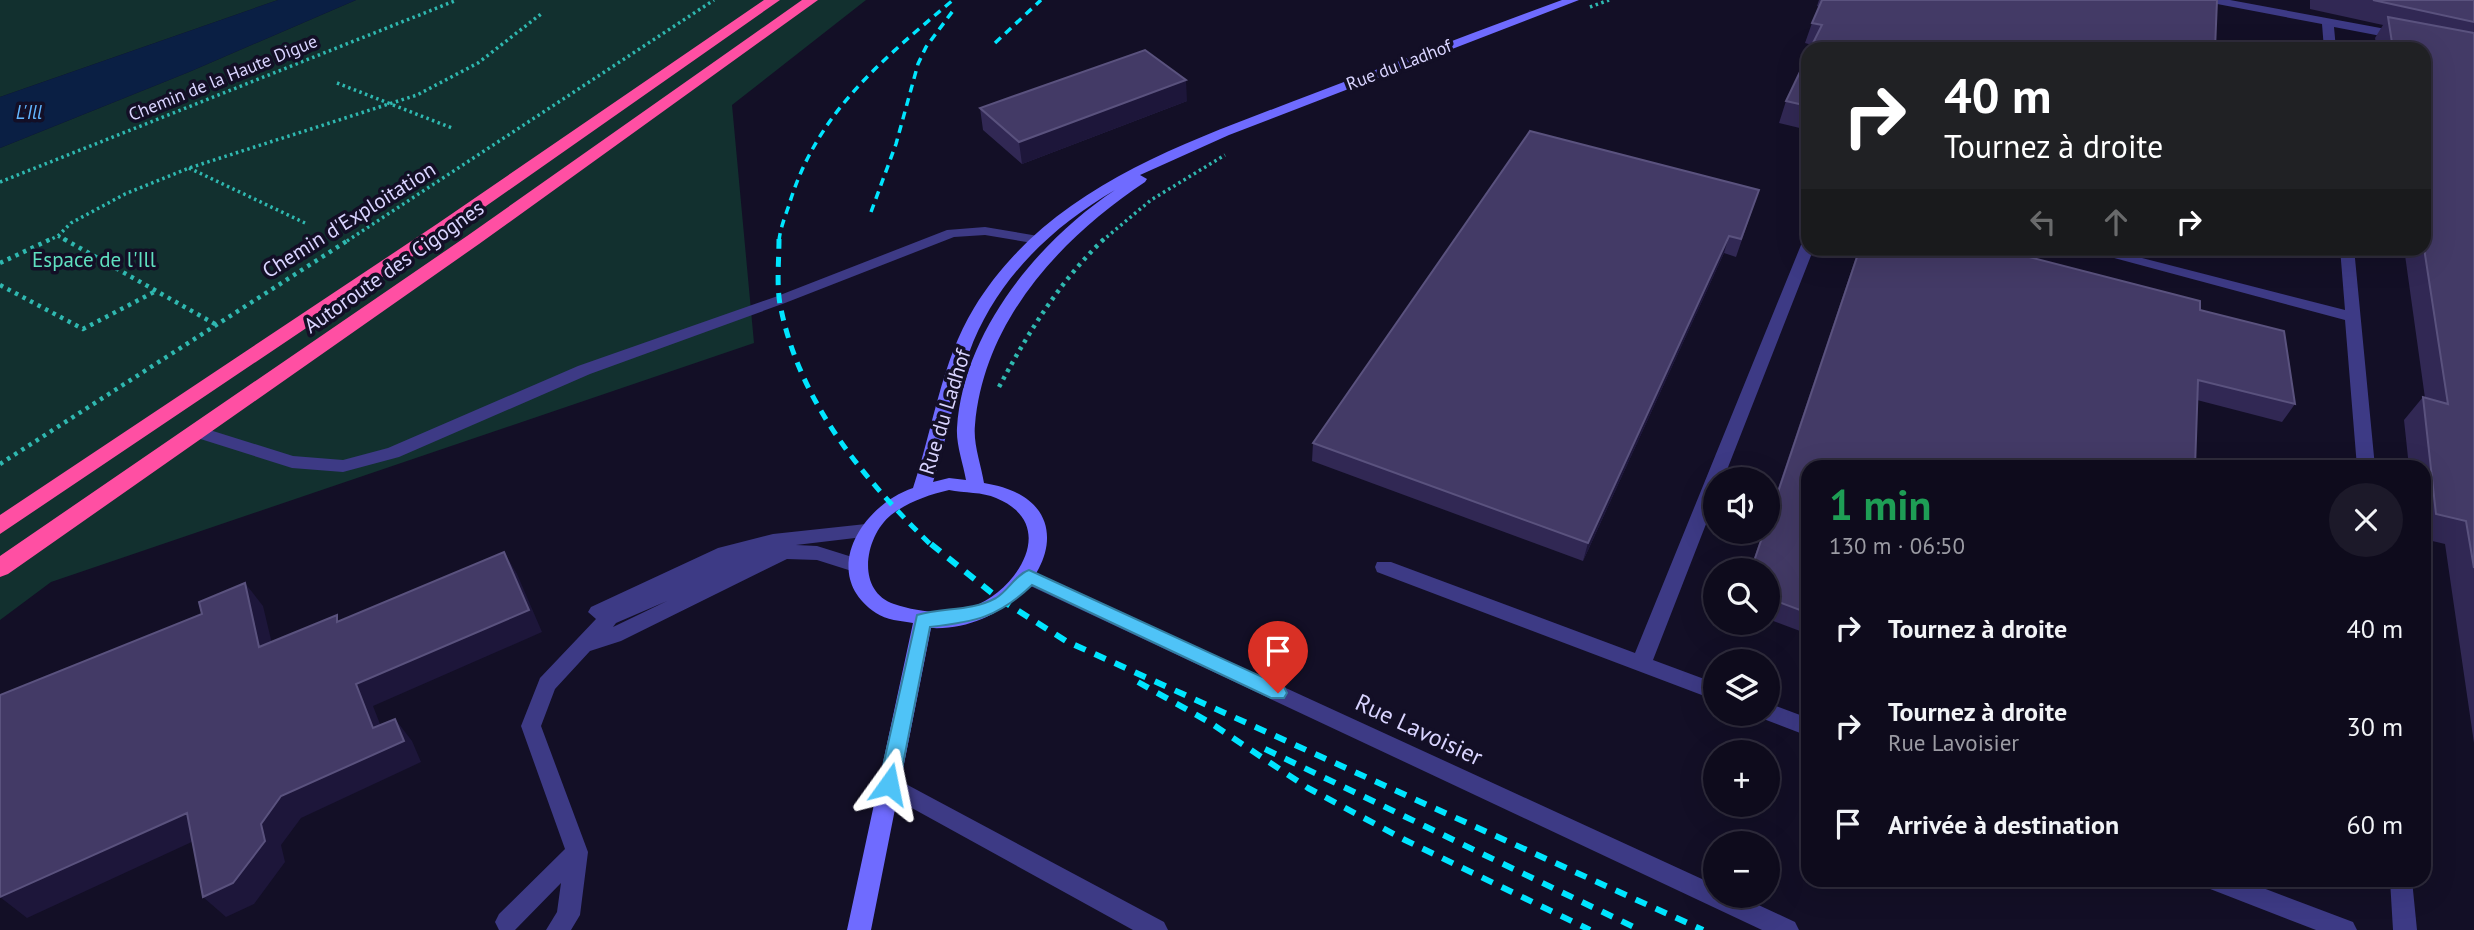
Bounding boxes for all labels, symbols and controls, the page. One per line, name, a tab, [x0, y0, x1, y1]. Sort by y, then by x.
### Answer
street label: Chemin de la Haute Digue	[125, 29, 321, 126]
street label: Rue du Ladhof	[1343, 33, 1456, 95]
text: 40 m	[1944, 63, 2051, 127]
icon: right	[1829, 70, 1920, 161]
water label: L'Ill	[16, 100, 42, 124]
text: Tournez à droite	[1944, 125, 2163, 167]
street label: Chemin d'Exploitation	[257, 155, 440, 284]
street label: Autoroute des Cigognes	[299, 194, 489, 339]
icon: left	[2024, 203, 2062, 241]
icon: ahead	[2097, 203, 2135, 241]
icon: right	[2170, 203, 2208, 241]
park label: Espace de l'Ill	[32, 246, 156, 273]
street label: Rue du Ladhof	[913, 345, 977, 478]
map controls	[1703, 467, 1780, 908]
button: sound	[1703, 467, 1780, 544]
text: 1 min	[1829, 477, 1931, 532]
button: close	[2329, 483, 2403, 557]
text: 130 m · 06:50	[1829, 531, 1965, 560]
button: search	[1703, 558, 1780, 635]
icon: right	[1829, 609, 1867, 647]
text: Tournez à droite	[1888, 612, 2067, 645]
text: 40 m	[2347, 612, 2403, 645]
pin	[1248, 621, 1308, 693]
icon: arrive	[1259, 632, 1297, 670]
button: layers	[1703, 649, 1780, 726]
street label: Rue Lavoisier	[1351, 687, 1488, 773]
text: Tournez à droite	[1888, 695, 2067, 728]
icon: right	[1829, 707, 1867, 745]
text: 30 m	[2347, 710, 2403, 743]
text: Rue Lavoisier	[1888, 728, 2019, 757]
button: +	[1703, 740, 1780, 817]
position arrow	[852, 747, 926, 821]
icon: arrive	[1829, 805, 1867, 843]
text: Arrivée à destination	[1888, 808, 2119, 841]
text: 60 m	[2347, 808, 2403, 841]
button: −	[1703, 831, 1780, 908]

